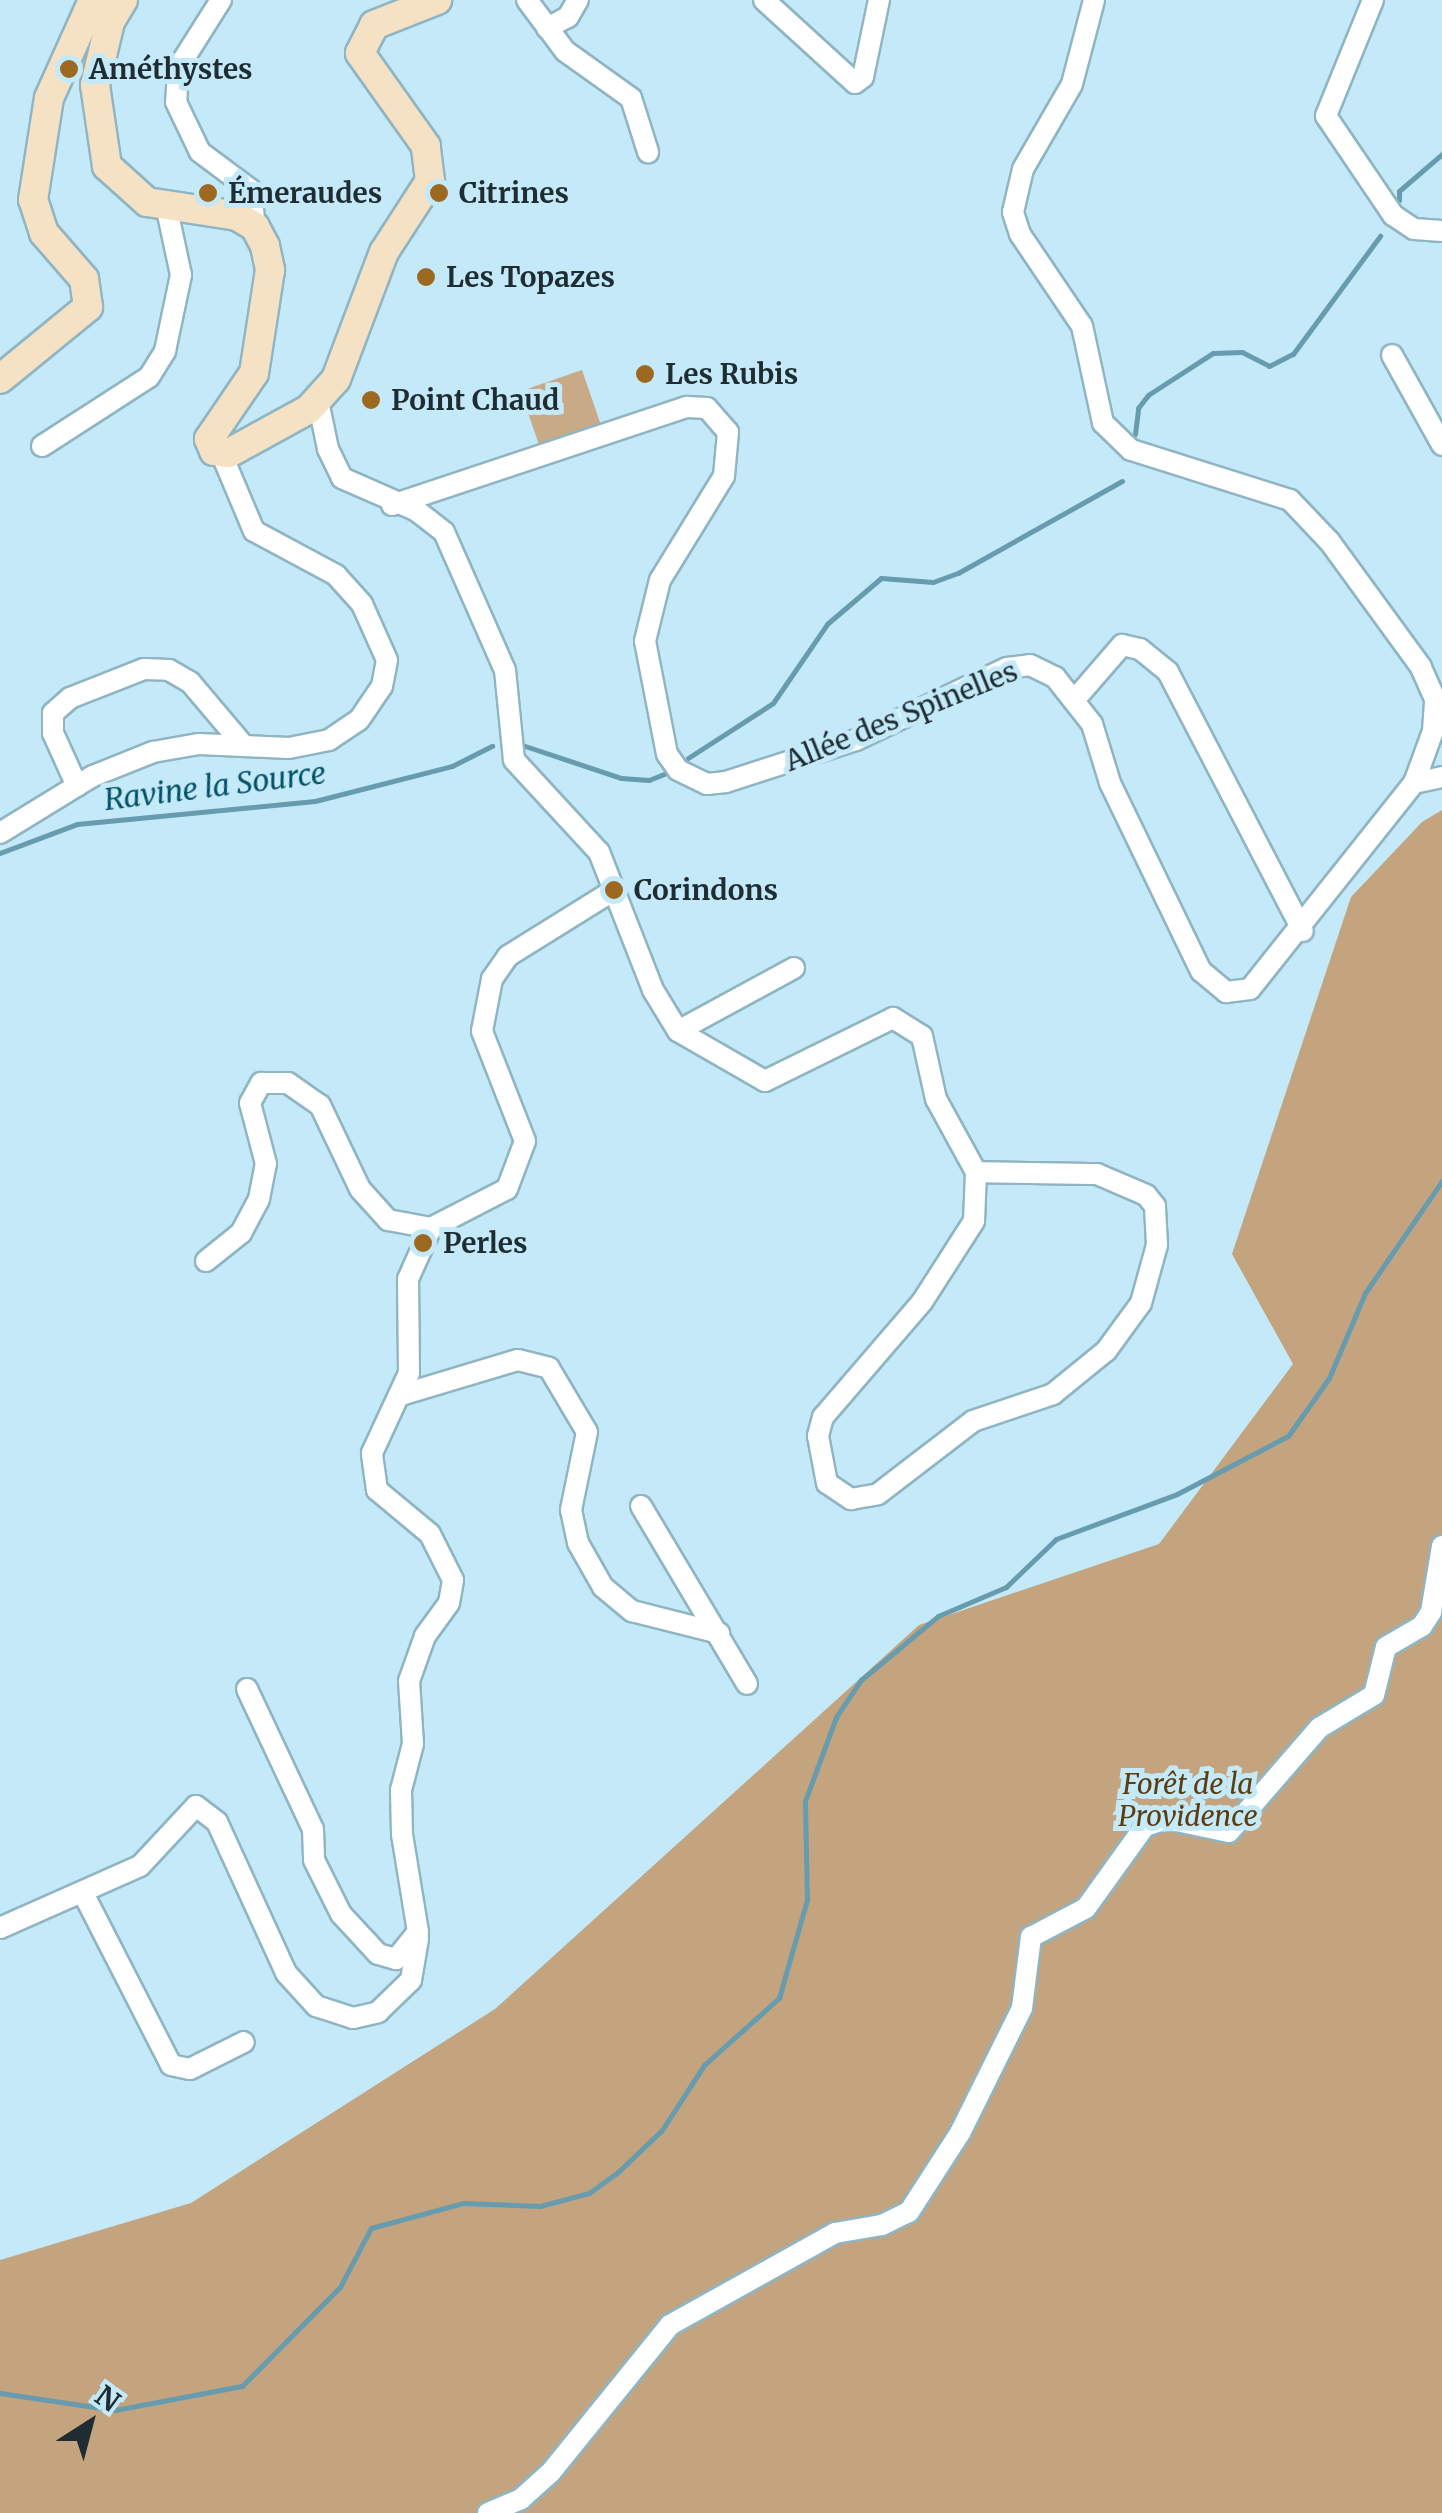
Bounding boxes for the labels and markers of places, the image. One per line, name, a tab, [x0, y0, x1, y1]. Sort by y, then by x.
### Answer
place label: Améthystes	[89, 52, 253, 86]
marker: Améthystes	[58, 58, 80, 80]
place label: Émeraudes	[228, 176, 382, 210]
place label: Citrines	[459, 176, 569, 210]
marker: Émeraudes	[197, 182, 219, 204]
marker: Citrines	[428, 182, 450, 204]
place label: Les Topazes	[446, 260, 615, 294]
marker: Les Topazes	[415, 266, 437, 288]
place label: Les Rubis	[665, 357, 798, 391]
marker: Les Rubis	[634, 363, 656, 385]
place label: Point Chaud	[391, 383, 559, 417]
marker: Point Chaud	[360, 389, 382, 411]
place label: Corindons	[634, 873, 778, 907]
marker: Corindons	[603, 879, 625, 901]
place label: Perles	[443, 1226, 527, 1260]
marker: Perles	[412, 1232, 434, 1254]

